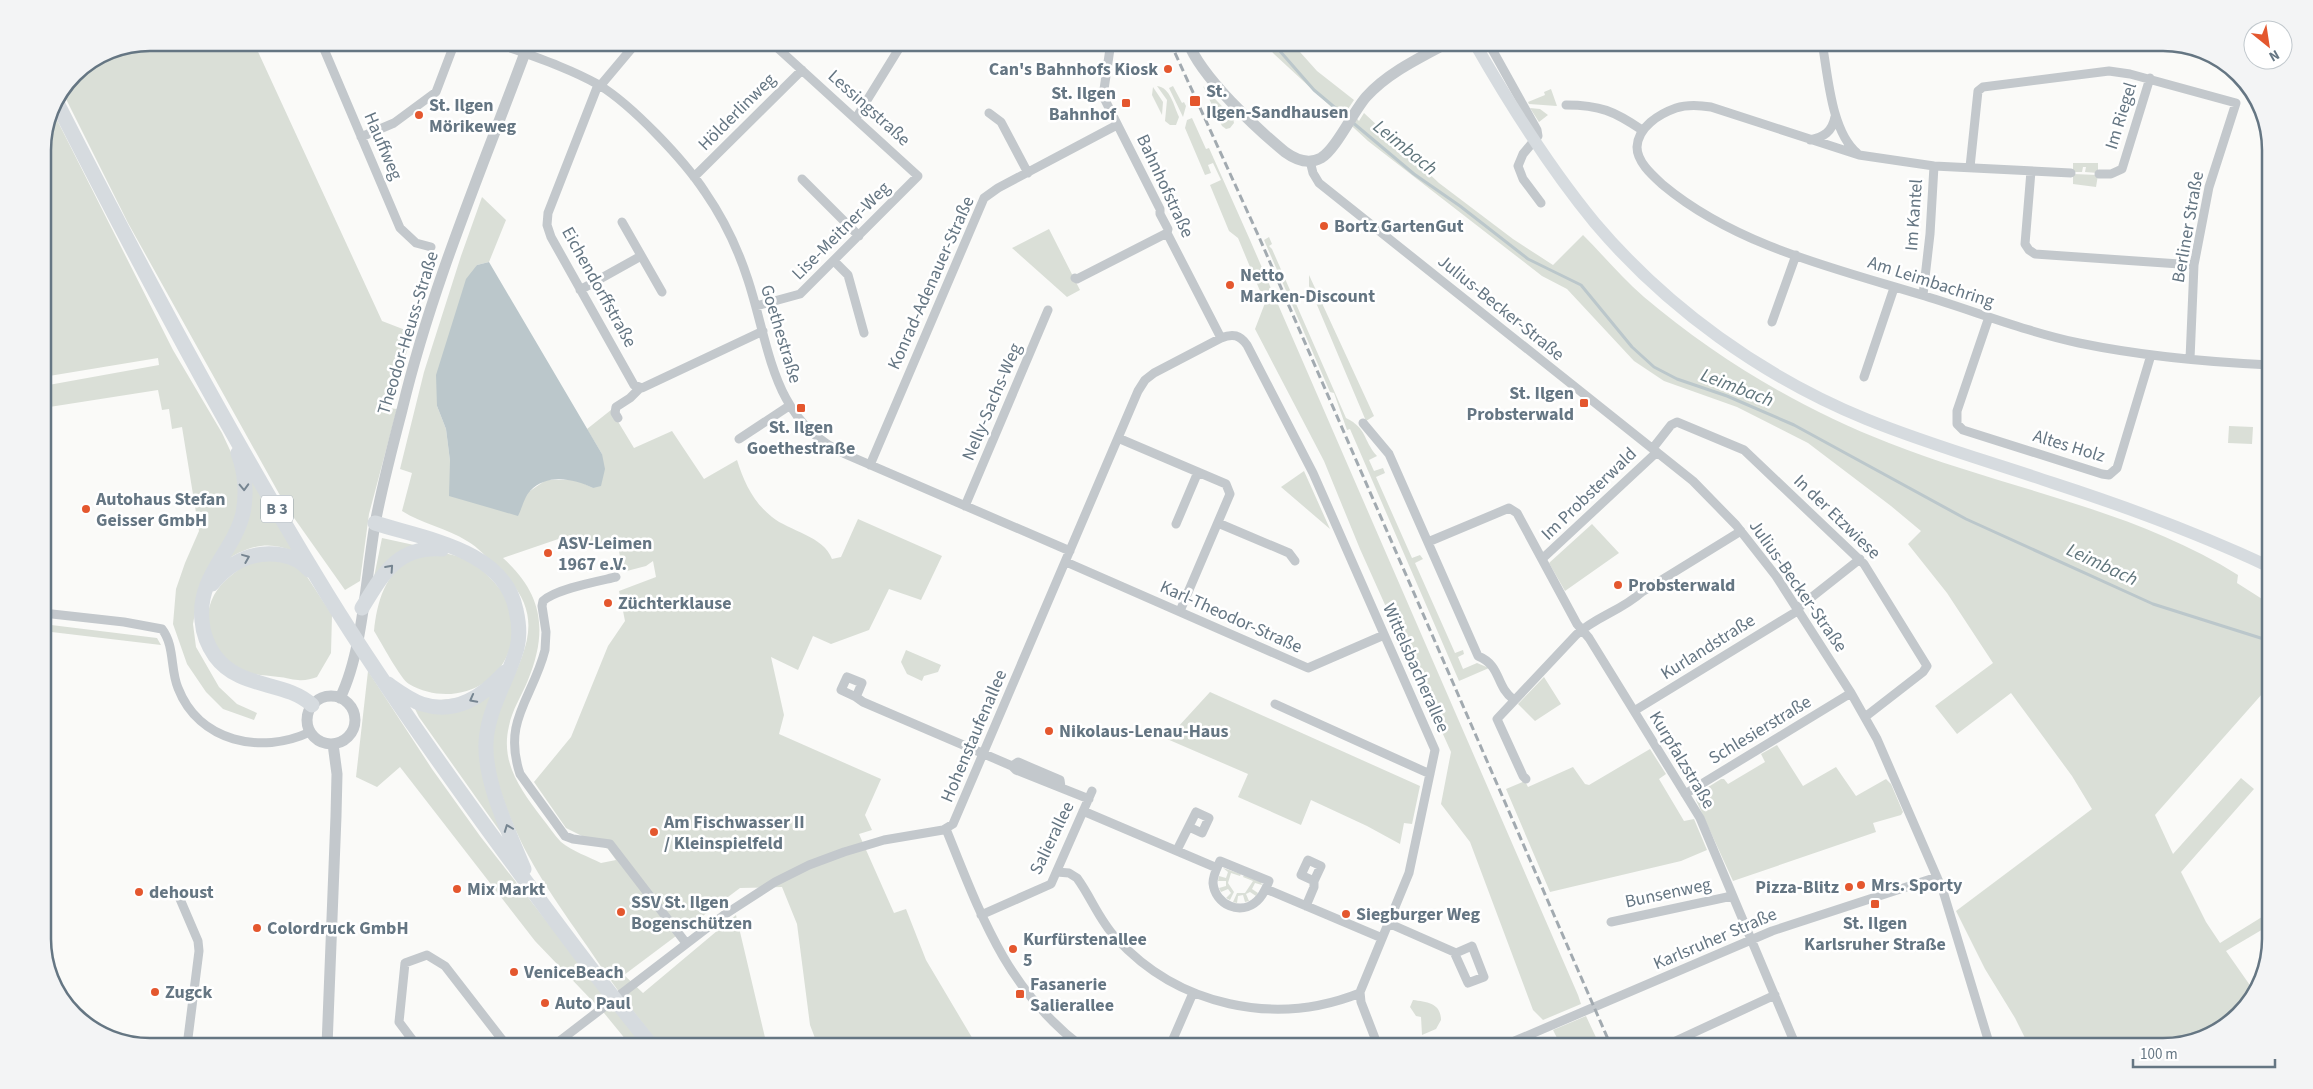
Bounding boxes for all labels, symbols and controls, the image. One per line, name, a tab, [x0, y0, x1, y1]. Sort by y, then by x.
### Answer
north arrow	[2243, 20, 2293, 70]
text: N	[2265, 44, 2283, 66]
place label: Can's Bahnhofs Kiosk	[989, 57, 1158, 82]
marker: Can's Bahnhofs Kiosk	[1162, 63, 1174, 75]
street label: Lessingstraße	[822, 64, 916, 152]
street label: Hölderlinweg	[693, 68, 781, 156]
place label: St. Ilgen-Sandhausen	[1206, 79, 1349, 125]
street label: Im Riegel	[2099, 79, 2143, 153]
place label: St. Ilgen Bahnhof	[1049, 81, 1117, 127]
place label: St. Ilgen Mörikeweg	[429, 93, 516, 139]
marker: St. Ilgen-Sandhausen	[1188, 94, 1202, 108]
marker: St. Ilgen Bahnhof	[1120, 97, 1132, 109]
street label: Hauffweg	[357, 108, 409, 184]
marker: St. Ilgen Mörikeweg	[413, 109, 425, 121]
water label: Leimbach	[1367, 114, 1443, 182]
street label: Bahnhofstraße	[1130, 130, 1200, 242]
street label: Berliner Straße	[2166, 169, 2210, 285]
street label: Lise-Meitner-Weg	[786, 176, 896, 286]
street label: Im Kantel	[1899, 178, 1929, 252]
street label: Konrad-Adenauer-Straße	[881, 192, 981, 374]
place label: Bortz GartenGut	[1334, 214, 1464, 239]
marker: Bortz GartenGut	[1318, 220, 1330, 232]
street label: Eichendorffstraße	[555, 222, 643, 352]
street label: Theodor-Heuss-Straße	[371, 248, 445, 418]
street label: Julius-Becker-Straße	[1432, 249, 1570, 367]
street label: Am Leimbachring	[1865, 250, 1997, 314]
place label: Netto Marken-Discount	[1240, 263, 1375, 309]
marker: Netto Marken-Discount	[1224, 279, 1236, 291]
street label: Goethestraße	[754, 282, 808, 386]
street label: Nelly-Sachs-Weg	[956, 339, 1028, 465]
water label: Leimbach	[1697, 362, 1777, 414]
place label: St. Ilgen Probsterwald	[1467, 381, 1574, 427]
marker: St. Ilgen Probsterwald	[1578, 397, 1590, 409]
marker: St. Ilgen Goethestraße	[795, 402, 807, 414]
place label: St. Ilgen Goethestraße	[747, 415, 855, 461]
street label: Altes Holz	[2030, 423, 2108, 469]
street label: Im Probsterwald	[1536, 442, 1642, 546]
street label: In der Etzwiese	[1788, 469, 1886, 565]
one-way arrow	[239, 483, 249, 491]
place label: Autohaus Stefan Geisser GmbH	[95, 487, 225, 533]
road number: B 3	[261, 496, 293, 522]
marker: Autohaus Stefan Geisser GmbH	[80, 503, 92, 515]
street label: Julius-Becker-Straße	[1743, 515, 1853, 657]
place label: ASV-Leimen 1967 e.V.	[557, 531, 652, 577]
water label: Leimbach	[2062, 537, 2142, 593]
marker: ASV-Leimen 1967 e.V.	[542, 547, 554, 559]
one-way arrow	[241, 554, 250, 564]
one-way arrow	[384, 565, 393, 574]
place label: Probsterwald	[1628, 573, 1735, 598]
street label: Karl-Theodor-Straße	[1156, 574, 1306, 660]
marker: Probsterwald	[1612, 579, 1624, 591]
place label: Züchterklause	[618, 591, 732, 616]
marker: Züchterklause	[602, 597, 614, 609]
street label: Wittelsbacherallee	[1376, 599, 1456, 737]
street label: Kurlandstraße	[1656, 608, 1760, 686]
street label: Hohenstaufenallee	[935, 666, 1013, 806]
street label: Schlesierstraße	[1704, 689, 1816, 771]
one-way arrow	[469, 693, 478, 703]
street label: Kurpfalzstraße	[1643, 706, 1721, 814]
place label: Nikolaus-Lenau-Haus	[1059, 719, 1228, 744]
marker: Nikolaus-Lenau-Haus	[1043, 725, 1055, 737]
street label: Salierallee	[1024, 797, 1080, 879]
place label: Am Fischwasser II / Kleinspielfeld	[663, 810, 805, 856]
one-way arrow	[504, 824, 514, 833]
marker: Am Fischwasser II / Kleinspielfeld	[648, 826, 660, 838]
street label: Bunsenweg	[1623, 872, 1713, 914]
place label: Mrs. Sporty	[1871, 873, 1963, 898]
place label: Pizza-Blitz	[1755, 875, 1839, 900]
place label: Mix Markt	[467, 877, 545, 902]
marker: Mrs. Sporty	[1855, 879, 1867, 891]
place label: dehoust	[149, 880, 214, 905]
marker: Pizza-Blitz	[1843, 881, 1855, 893]
marker: Mix Markt	[451, 883, 463, 895]
marker: dehoust	[133, 886, 145, 898]
place label: SSV St. Ilgen Bogenschützen	[631, 890, 752, 936]
marker: St. Ilgen Karlsruher Straße	[1869, 898, 1881, 910]
place label: Siegburger Weg	[1356, 902, 1480, 927]
street label: Karlsruher Straße	[1649, 902, 1781, 976]
marker: SSV St. Ilgen Bogenschützen	[615, 906, 627, 918]
marker: Siegburger Weg	[1340, 908, 1352, 920]
place label: St. Ilgen Karlsruher Straße	[1804, 911, 1946, 957]
place label: Colordruck GmbH	[267, 916, 409, 941]
marker: Colordruck GmbH	[251, 922, 263, 934]
place label: Kurfürstenallee 5	[1023, 927, 1147, 973]
marker: Kurfürstenallee 5	[1007, 943, 1019, 955]
place label: VeniceBeach	[523, 960, 624, 985]
marker: VeniceBeach	[508, 966, 520, 978]
place label: Fasanerie Salierallee	[1030, 972, 1114, 1018]
place label: Zugck	[165, 980, 212, 1005]
marker: Zugck	[149, 986, 161, 998]
marker: Fasanerie Salierallee	[1014, 988, 1026, 1000]
place label: Auto Paul	[554, 991, 631, 1016]
marker: Auto Paul	[539, 997, 551, 1009]
scale bar	[2133, 1036, 2276, 1068]
text: 100 m	[2140, 1044, 2178, 1065]

